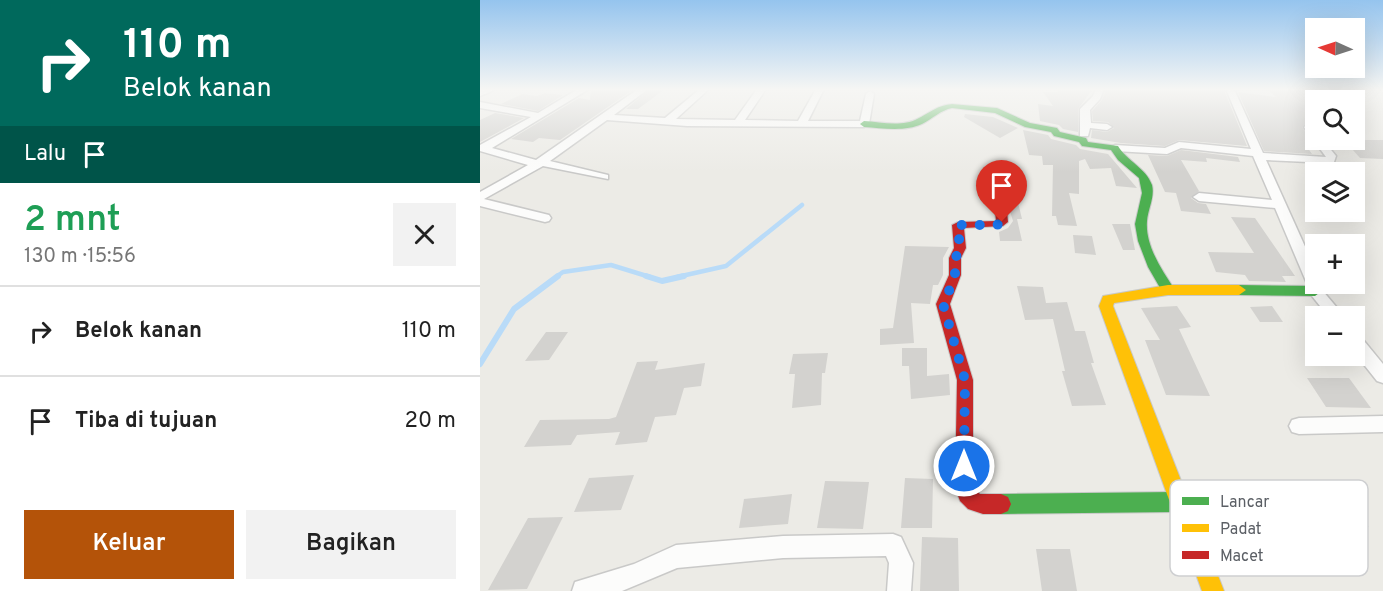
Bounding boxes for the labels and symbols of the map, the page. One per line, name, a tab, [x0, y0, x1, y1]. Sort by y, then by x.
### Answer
north arrow	[1305, 18, 1365, 78]
pin	[976, 160, 1027, 222]
position arrow	[932, 434, 996, 498]
legend	[1170, 480, 1368, 576]
text: Lancar	[1220, 493, 1270, 513]
text: Padat	[1220, 520, 1262, 540]
text: Macet	[1220, 547, 1264, 567]

